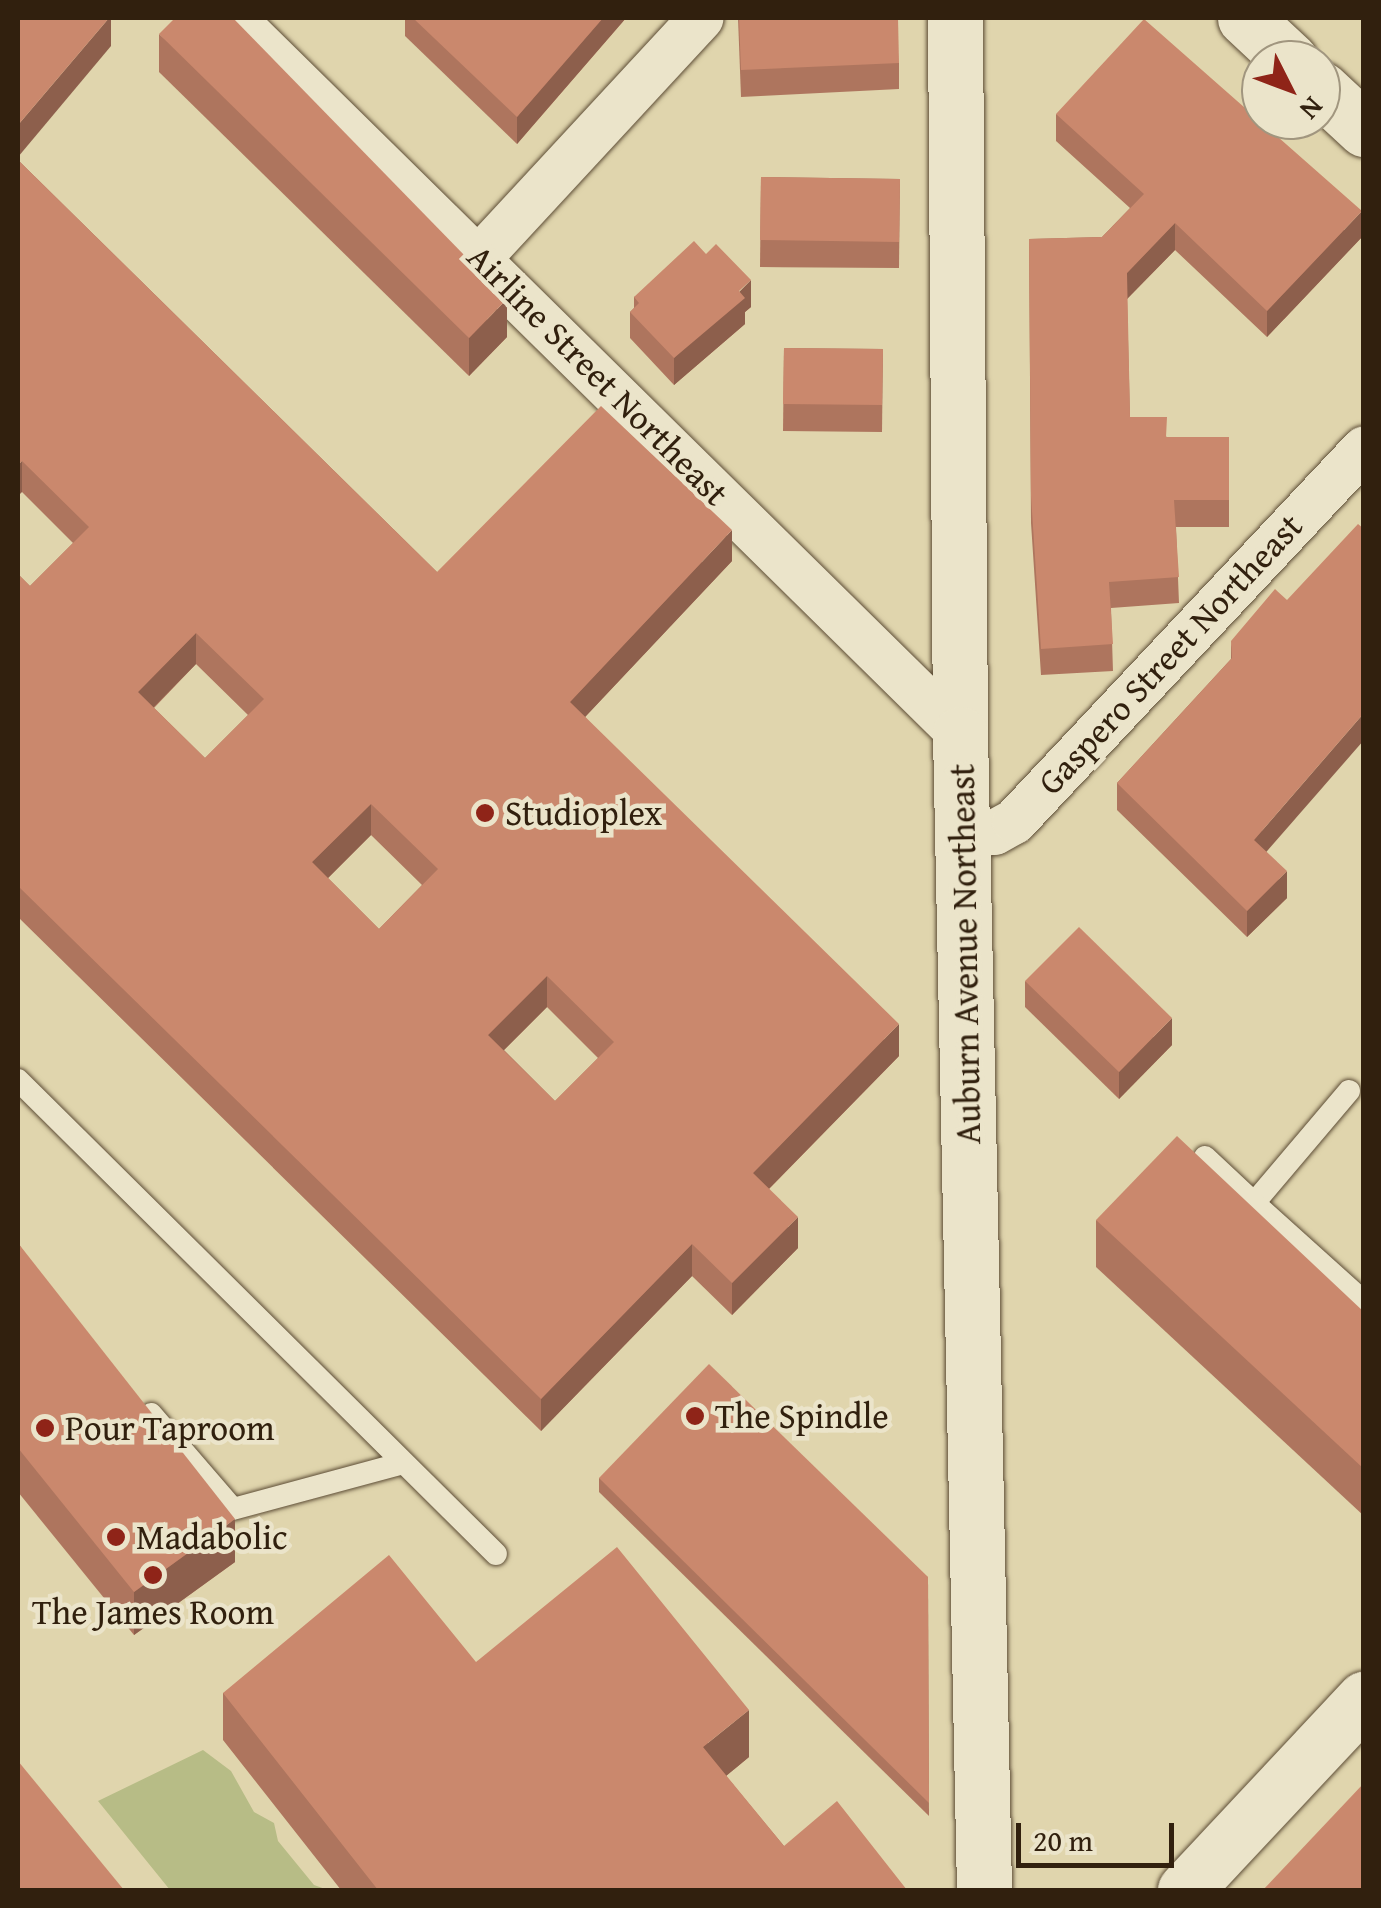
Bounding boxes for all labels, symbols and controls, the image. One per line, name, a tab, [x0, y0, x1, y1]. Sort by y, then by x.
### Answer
north arrow	[1241, 40, 1341, 140]
text: N	[1291, 88, 1334, 130]
street label: Airline Street Northeast	[459, 236, 737, 514]
street label: Gaspero Street Northeast	[1029, 505, 1311, 803]
street label: Auburn Avenue Northeast	[941, 763, 989, 1145]
place label: Studioplex	[505, 792, 662, 834]
marker: Studioplex	[474, 802, 496, 824]
place label: The Spindle	[715, 1395, 889, 1437]
marker: The Spindle	[684, 1405, 706, 1427]
place label: Pour Taproom	[65, 1407, 275, 1449]
marker: Pour Taproom	[34, 1417, 56, 1439]
place label: Madabolic	[136, 1516, 288, 1558]
marker: Madabolic	[105, 1526, 127, 1548]
marker: The James Room	[142, 1564, 164, 1586]
place label: The James Room	[32, 1591, 274, 1633]
scale bar	[1021, 1803, 1178, 1865]
text: 20 m	[1033, 1818, 1093, 1862]

